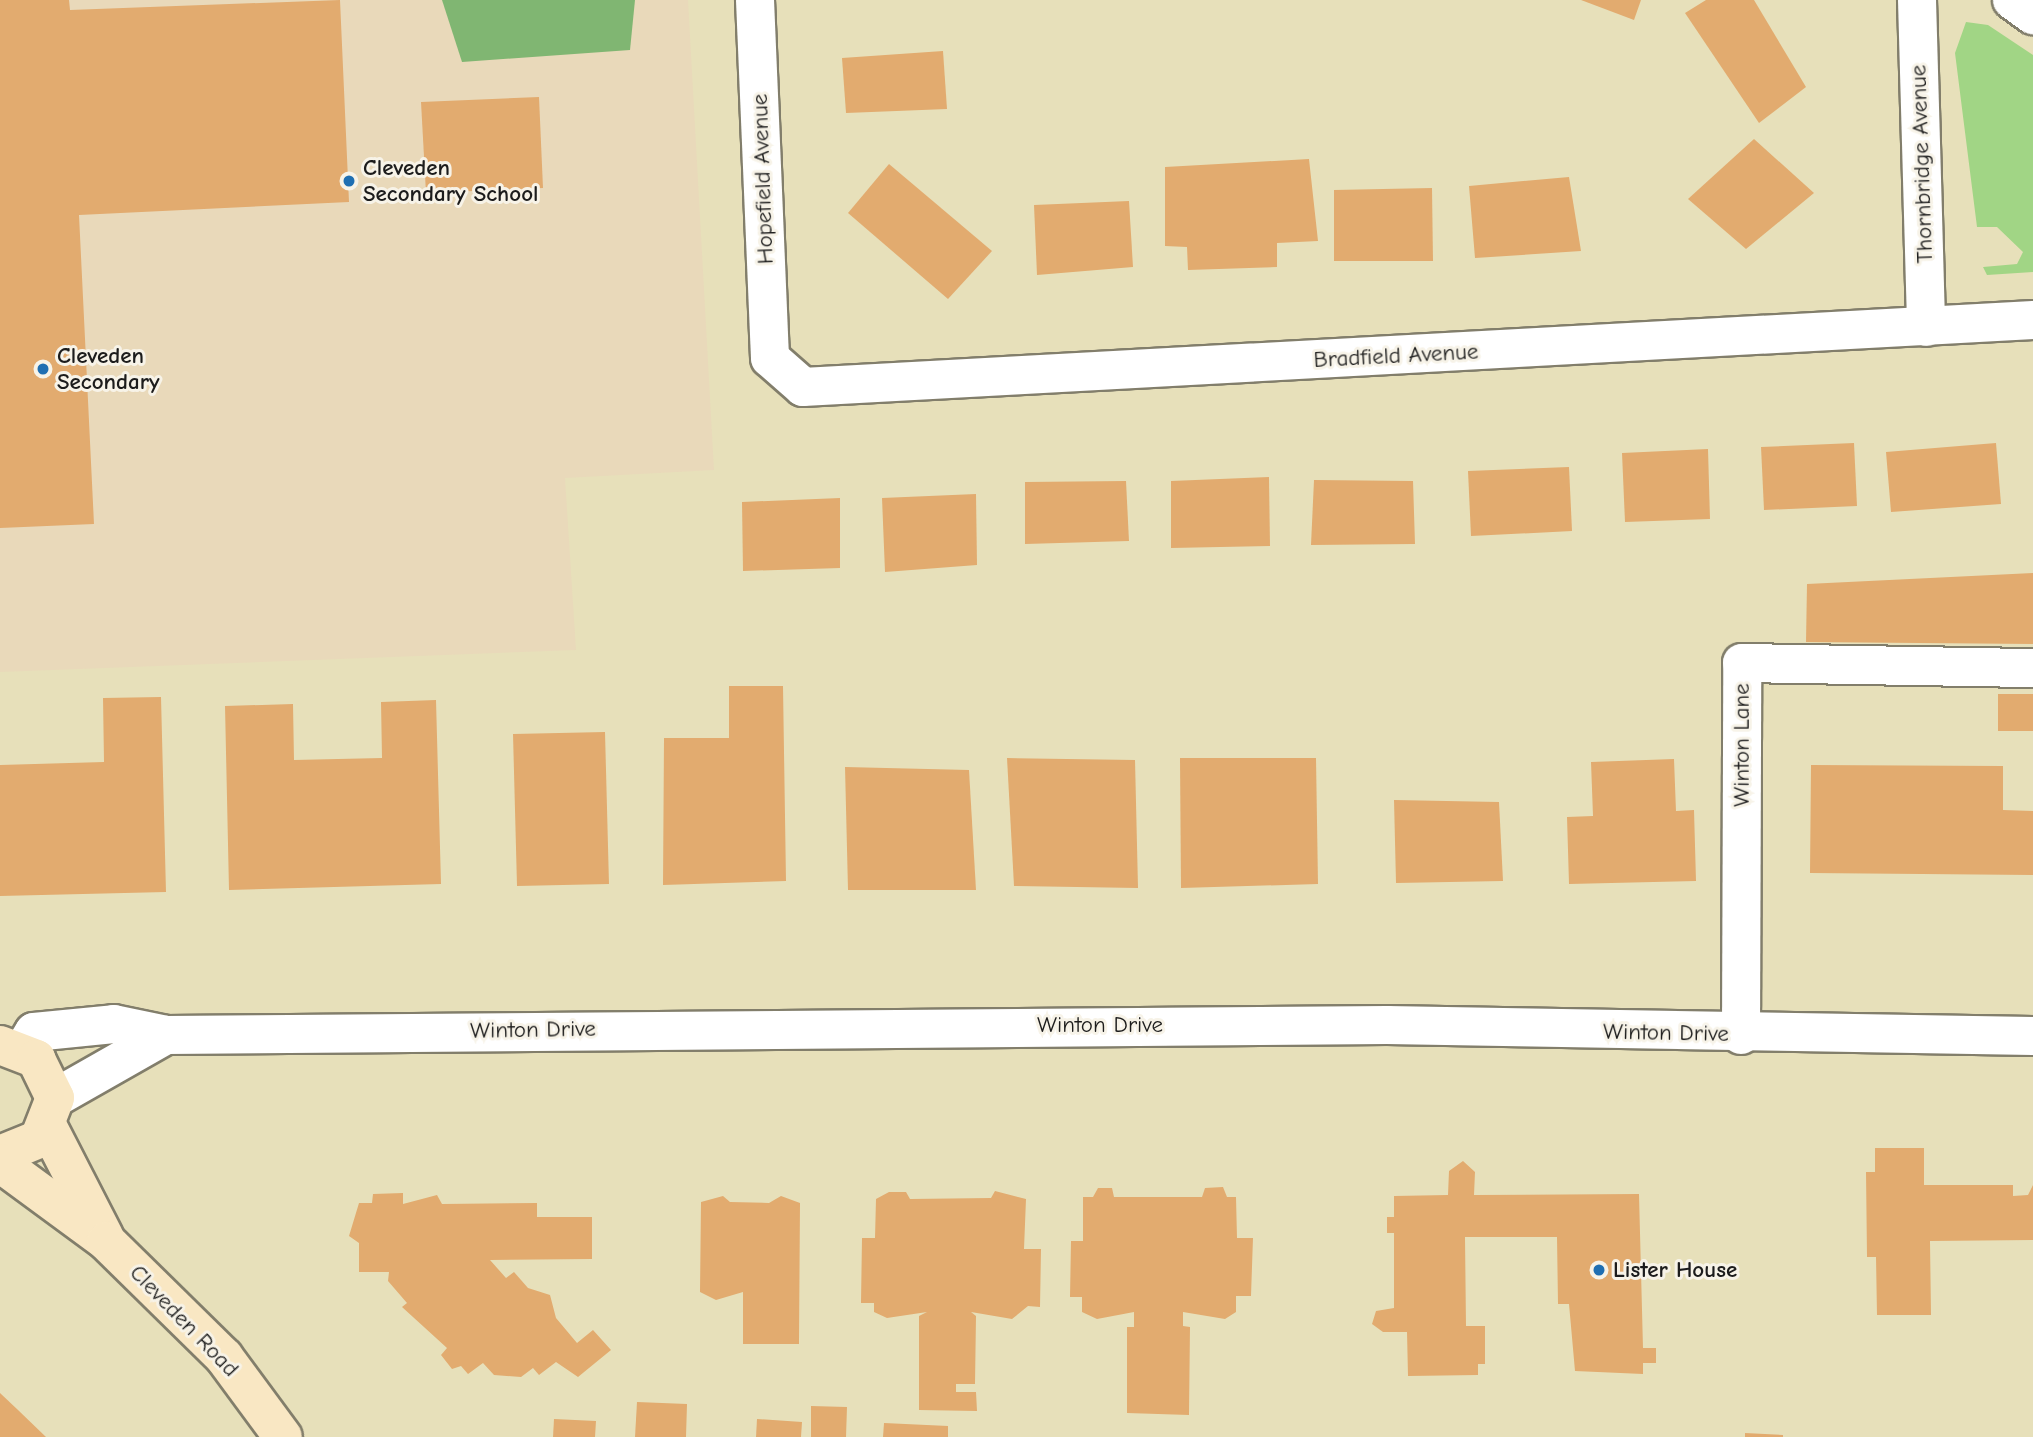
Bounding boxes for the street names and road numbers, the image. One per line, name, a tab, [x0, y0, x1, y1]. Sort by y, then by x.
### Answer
street label: Thornbridge Avenue	[1905, 64, 1939, 264]
street label: Hopefield Avenue	[746, 93, 780, 265]
street label: Bradfield Avenue	[1313, 338, 1479, 374]
street label: Winton Lane	[1728, 683, 1756, 807]
street label: Winton Drive	[1037, 1011, 1163, 1039]
street label: Winton Drive	[470, 1015, 596, 1045]
street label: Winton Drive	[1603, 1018, 1729, 1048]
street label: Cleveden Road	[124, 1259, 244, 1383]

